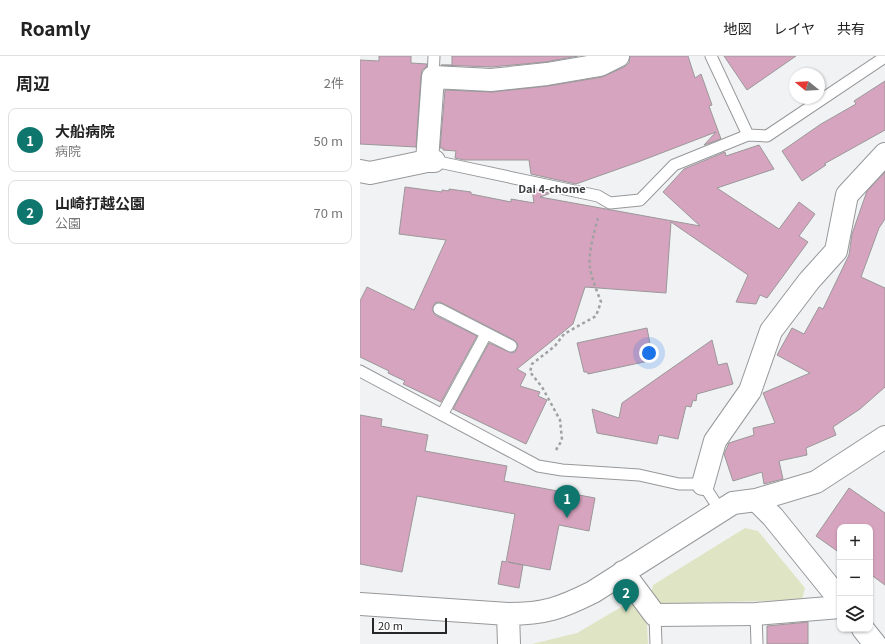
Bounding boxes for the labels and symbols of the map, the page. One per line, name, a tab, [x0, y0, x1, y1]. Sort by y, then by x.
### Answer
north arrow	[789, 68, 825, 104]
district label: Dai 4-chome	[518, 180, 586, 196]
your location	[639, 343, 659, 363]
pin: 1	[554, 485, 580, 518]
pin: 2	[613, 579, 639, 612]
scale bar	[372, 616, 447, 635]

